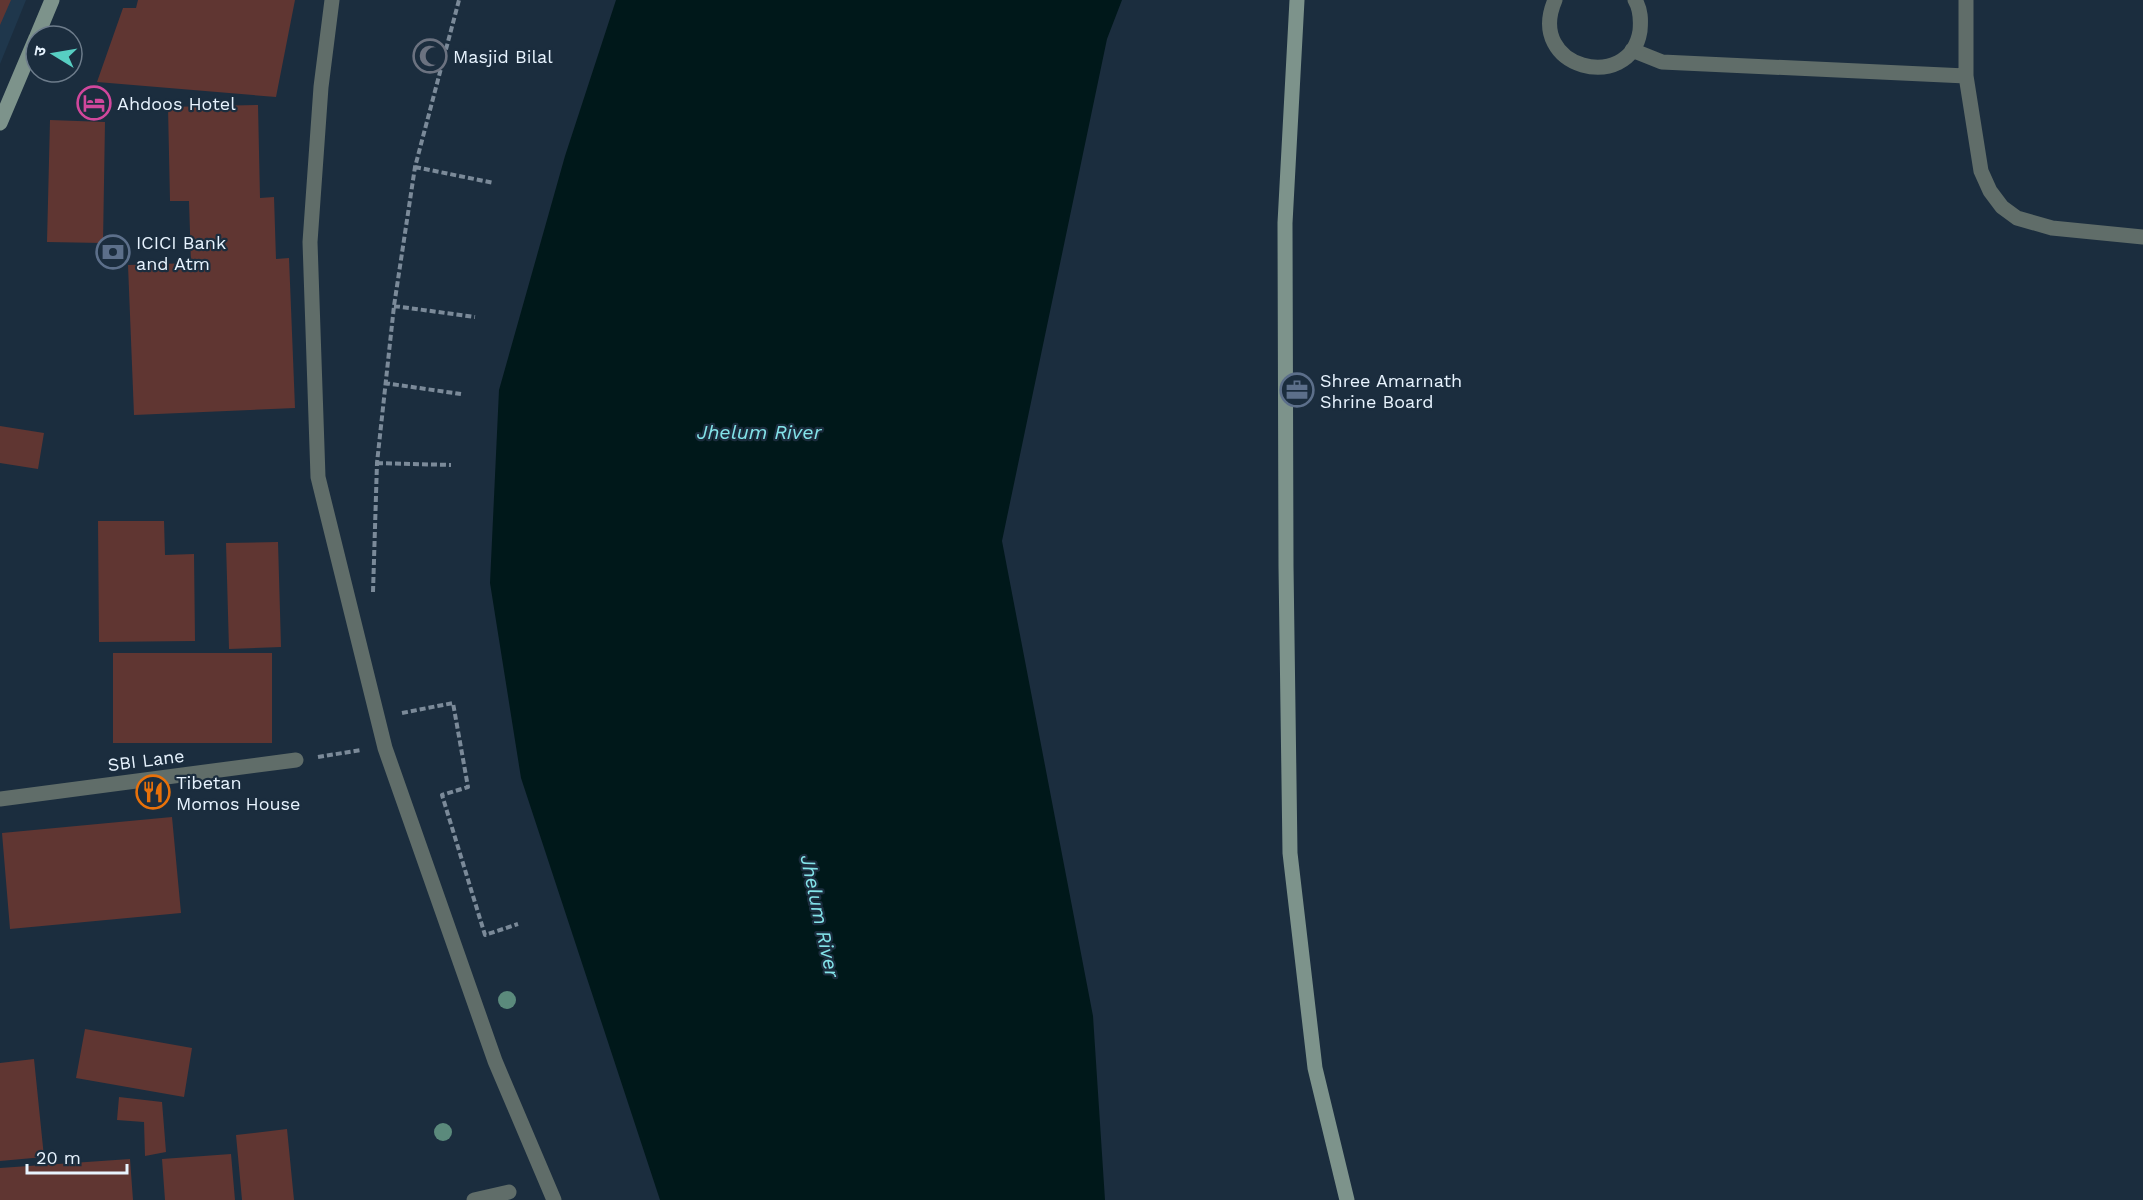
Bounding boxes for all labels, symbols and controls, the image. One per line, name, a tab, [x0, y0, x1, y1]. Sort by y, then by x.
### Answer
north arrow	[24, 24, 84, 84]
mosque icon: Masjid Bilal	[412, 38, 448, 74]
text: उ	[30, 44, 50, 58]
place label: Masjid Bilal	[453, 46, 553, 67]
hotel icon: Ahdoos Hotel	[76, 85, 112, 121]
place label: Ahdoos Hotel	[117, 93, 236, 114]
place label: ICICI Bank and Atm	[136, 232, 226, 274]
bank icon: ICICI Bank and Atm	[95, 234, 131, 270]
place label: Shree Amarnath Shrine Board	[1320, 370, 1462, 412]
office icon: Shree Amarnath Shrine Board	[1279, 372, 1315, 408]
water label: Jhelum River	[697, 420, 823, 444]
street label: SBI Lane	[106, 745, 186, 775]
place label: Tibetan Momos House	[176, 772, 300, 814]
restaurant icon: Tibetan Momos House	[135, 774, 171, 810]
water label: Jhelum River	[795, 852, 845, 981]
scale bar	[27, 1137, 128, 1175]
text: 20 m	[36, 1147, 81, 1168]

